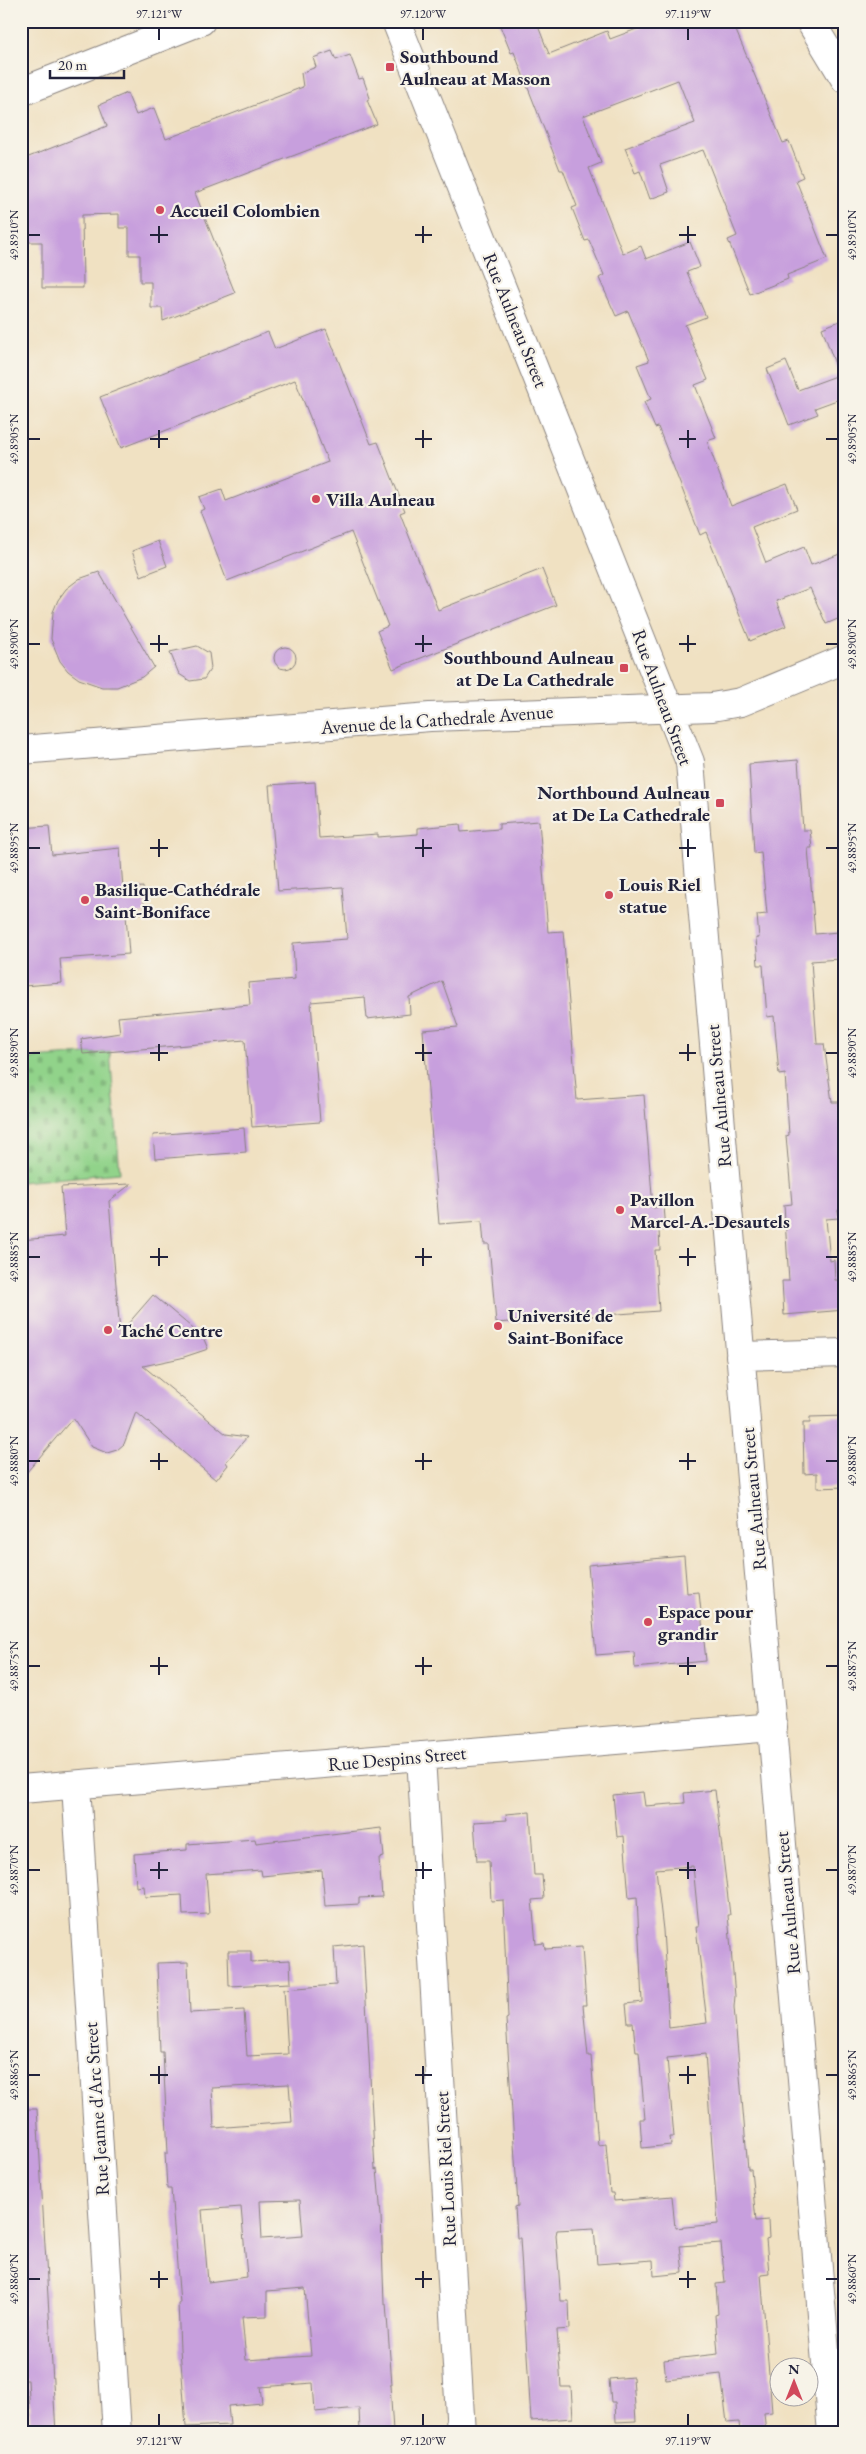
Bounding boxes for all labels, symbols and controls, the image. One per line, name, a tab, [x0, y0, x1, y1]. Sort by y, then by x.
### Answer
text: 97.121°W	[136, 6, 183, 22]
text: 97.120°W	[400, 6, 447, 22]
text: 97.119°W	[665, 6, 712, 22]
place label: Southbound Aulneau at Masson	[399, 44, 551, 91]
scale bar	[50, 48, 124, 80]
text: 20 m	[58, 55, 87, 74]
marker: Southbound Aulneau at Masson	[384, 61, 396, 73]
place label: Accueil Colombien	[169, 198, 320, 223]
marker: Accueil Colombien	[154, 204, 166, 216]
text: 49.8910°N	[6, 209, 22, 260]
text: 49.8910°N	[844, 209, 860, 260]
street label: Rue Aulneau Street	[477, 249, 554, 391]
text: 49.8905°N	[6, 413, 22, 464]
text: 49.8905°N	[844, 413, 860, 464]
place label: Villa Aulneau	[326, 487, 435, 512]
marker: Villa Aulneau	[310, 493, 322, 505]
text: 49.8900°N	[6, 618, 22, 669]
text: 49.8900°N	[844, 618, 860, 669]
street label: Rue Aulneau Street	[626, 626, 699, 769]
place label: Southbound Aulneau at De La Cathedrale	[444, 645, 615, 692]
marker: Southbound Aulneau at De La Cathedrale	[618, 662, 630, 674]
street label: Avenue de la Cathedrale Avenue	[319, 699, 554, 740]
place label: Northbound Aulneau at De La Cathedrale	[537, 780, 711, 827]
marker: Northbound Aulneau at De La Cathedrale	[714, 797, 726, 809]
text: 49.8895°N	[6, 822, 22, 873]
text: 49.8895°N	[844, 822, 860, 873]
place label: Louis Riel statue	[619, 872, 701, 919]
place label: Basilique-Cathédrale Saint-Boniface	[95, 877, 260, 924]
marker: Louis Riel statue	[603, 889, 615, 901]
marker: Basilique-Cathédrale Saint-Boniface	[79, 894, 91, 906]
street label: Rue Aulneau Street	[700, 1024, 737, 1168]
text: 49.8890°N	[6, 1027, 22, 1078]
text: 49.8890°N	[844, 1027, 860, 1078]
place label: Pavillon Marcel-A.-Desautels	[630, 1187, 790, 1234]
marker: Pavillon Marcel-A.-Desautels	[614, 1204, 626, 1216]
text: 49.8885°N	[6, 1231, 22, 1282]
text: 49.8885°N	[844, 1231, 860, 1282]
place label: Université de Saint-Boniface	[508, 1303, 623, 1350]
place label: Taché Centre	[118, 1318, 223, 1343]
marker: Université de Saint-Boniface	[492, 1320, 504, 1332]
marker: Taché Centre	[102, 1324, 114, 1336]
street label: Rue Aulneau Street	[735, 1427, 772, 1571]
text: 49.8880°N	[6, 1435, 22, 1486]
text: 49.8880°N	[844, 1435, 860, 1486]
place label: Espace pour grandir	[658, 1599, 753, 1646]
marker: Espace pour grandir	[642, 1616, 654, 1628]
text: 49.8875°N	[6, 1640, 22, 1691]
text: 49.8875°N	[844, 1640, 860, 1691]
street label: Rue Despins Street	[327, 1740, 467, 1777]
street label: Rue Aulneau Street	[769, 1831, 806, 1975]
text: 49.8870°N	[6, 1844, 22, 1895]
text: 49.8870°N	[844, 1844, 860, 1895]
street label: Rue Jeanne d'Arc Street	[78, 2021, 115, 2196]
text: 49.8865°N	[6, 2049, 22, 2100]
text: 49.8865°N	[844, 2049, 860, 2100]
street label: Rue Louis Riel Street	[429, 2091, 462, 2247]
text: 49.8860°N	[6, 2253, 22, 2304]
text: 49.8860°N	[844, 2253, 860, 2304]
north arrow	[768, 2356, 818, 2406]
text: N	[788, 2360, 800, 2378]
text: 97.121°W	[136, 2433, 183, 2449]
text: 97.120°W	[400, 2433, 447, 2449]
text: 97.119°W	[665, 2433, 712, 2449]

